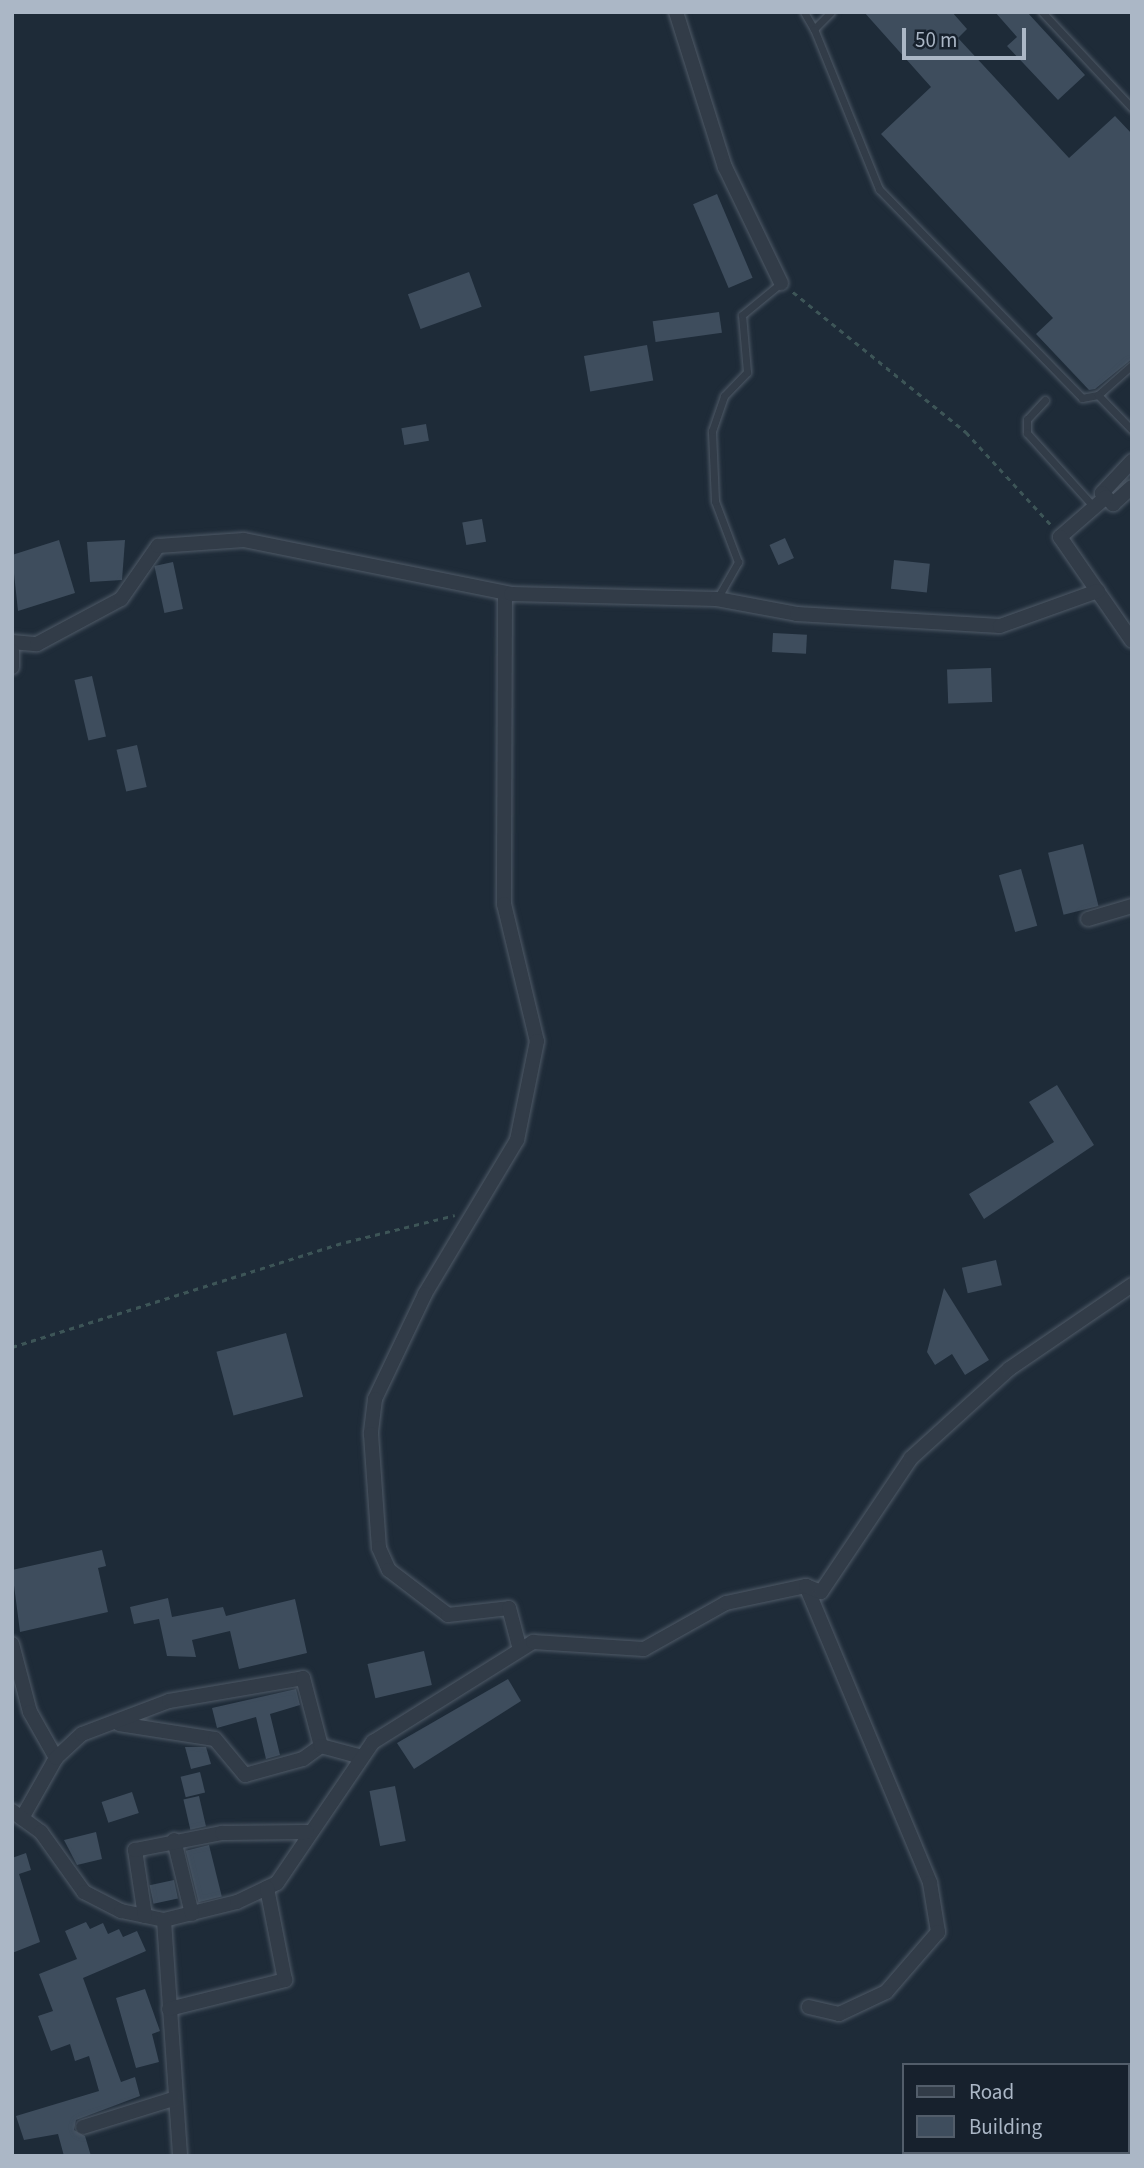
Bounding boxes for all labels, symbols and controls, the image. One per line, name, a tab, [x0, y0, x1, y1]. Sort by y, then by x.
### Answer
scale bar	[906, 14, 1030, 58]
text: 50 m	[915, 25, 957, 55]
legend	[902, 2063, 1130, 2154]
text: Road	[969, 2077, 1014, 2107]
text: Building	[969, 2112, 1042, 2142]

